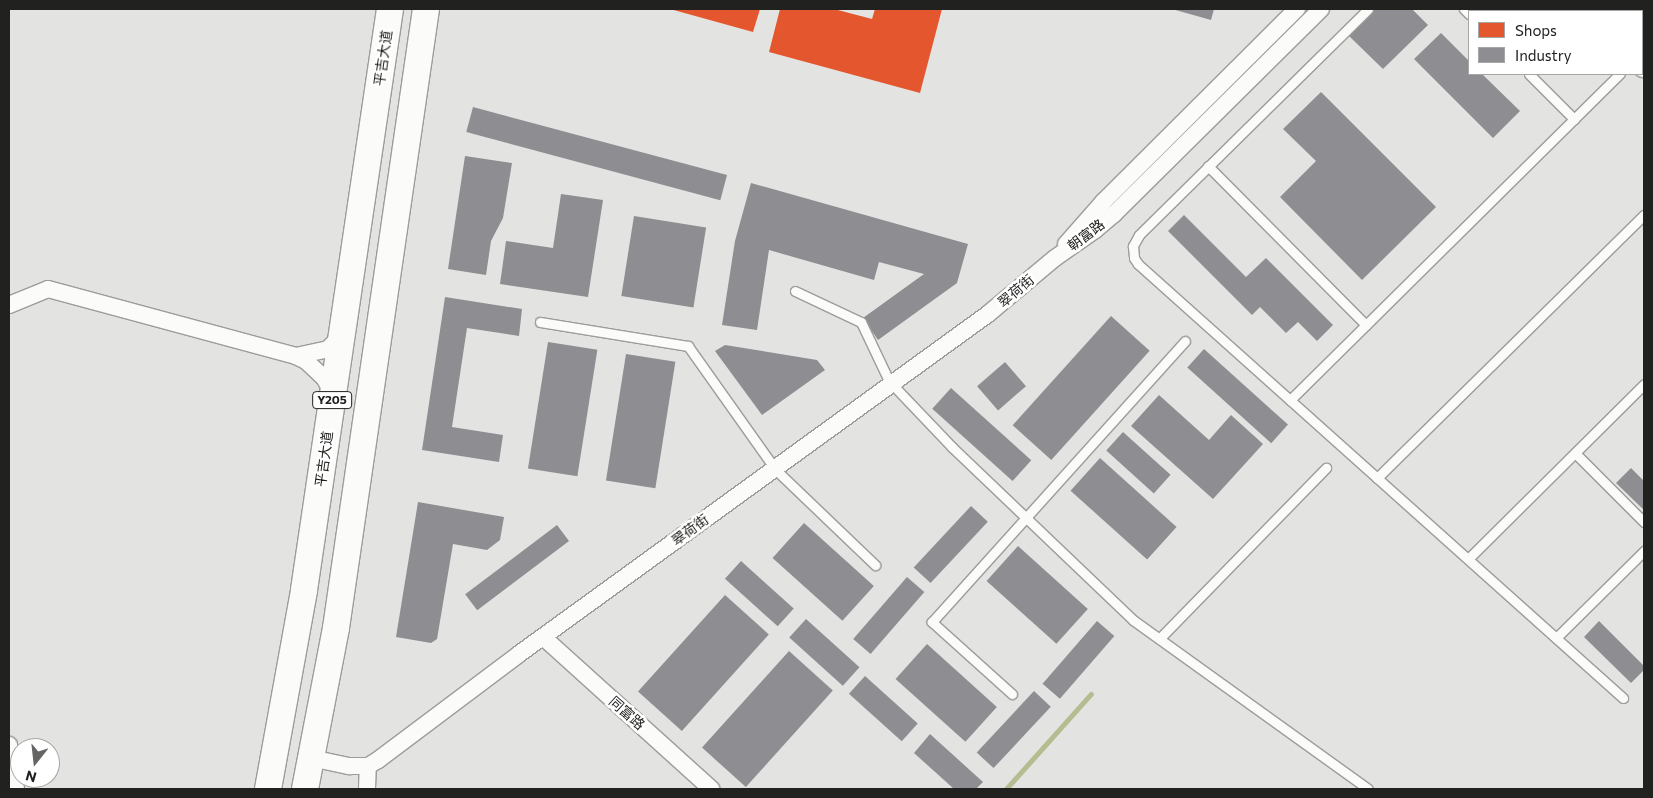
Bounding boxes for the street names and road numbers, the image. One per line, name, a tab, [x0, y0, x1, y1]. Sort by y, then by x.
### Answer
street label: 平吉大道	[371, 29, 395, 87]
street label: 朝富路	[1064, 216, 1108, 254]
street label: 翠荷街	[995, 271, 1037, 311]
road number: Y205	[312, 390, 352, 410]
street label: 平吉大道	[312, 430, 336, 488]
street label: 翠荷街	[668, 511, 712, 549]
street label: 同富路	[606, 693, 648, 733]

